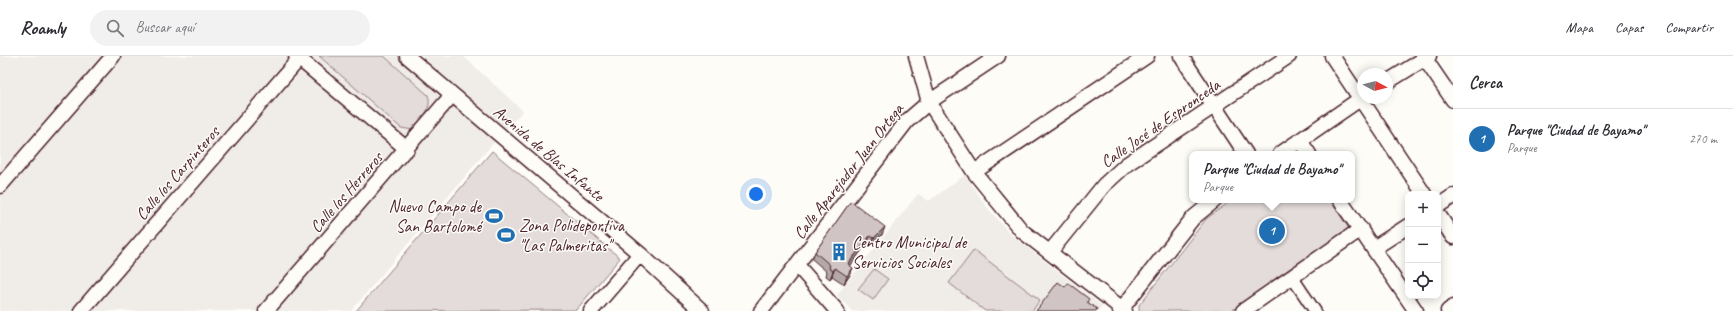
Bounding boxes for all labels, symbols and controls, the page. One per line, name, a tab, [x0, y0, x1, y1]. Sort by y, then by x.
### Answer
search box	[90, 10, 370, 46]
text: Roamly	[20, 16, 66, 40]
icon: search	[104, 17, 126, 39]
text: Buscar aquí	[136, 18, 194, 37]
text: Mapa	[1566, 19, 1593, 36]
text: Capas	[1615, 19, 1643, 36]
text: Compartir	[1665, 19, 1713, 36]
north arrow	[1357, 68, 1393, 104]
text: Cerca	[1469, 72, 1502, 93]
street label: Calle José de Espronceda	[1097, 74, 1225, 172]
street label: Calle Aparejador Juan Ortega	[789, 98, 909, 243]
street label: Avenida de Blas Infante	[489, 101, 609, 207]
street label: Calle los Carpinteros	[131, 120, 225, 225]
text: Parque "Ciudad de Bayamo"	[1507, 121, 1645, 140]
text: 1	[1479, 131, 1485, 147]
text: 270 m	[1689, 131, 1717, 147]
text: Parque	[1507, 140, 1537, 156]
street label: Calle los Herreros	[306, 147, 388, 237]
popup	[1189, 151, 1355, 203]
text: Parque "Ciudad de Bayamo"	[1203, 160, 1341, 179]
text: Parque	[1203, 179, 1233, 195]
your location	[746, 184, 766, 204]
map controls	[1405, 191, 1441, 299]
button: +	[1405, 191, 1441, 227]
place label: Nuevo Campo de San Bartolomé	[388, 196, 483, 237]
sports icon: Nuevo Campo de San Bartolomé	[484, 206, 504, 226]
place label: Zona Polideportiva "Las Palmeritas"	[519, 215, 625, 256]
pin: 1	[1259, 216, 1285, 246]
sports icon: Zona Polideportiva "Las Palmeritas"	[496, 225, 516, 245]
button: −	[1405, 227, 1441, 263]
place label: Centro Municipal de Servicios Sociales	[852, 232, 968, 273]
building icon: Centro Municipal de Servicios Sociales	[829, 242, 849, 262]
button: locate	[1405, 263, 1441, 299]

